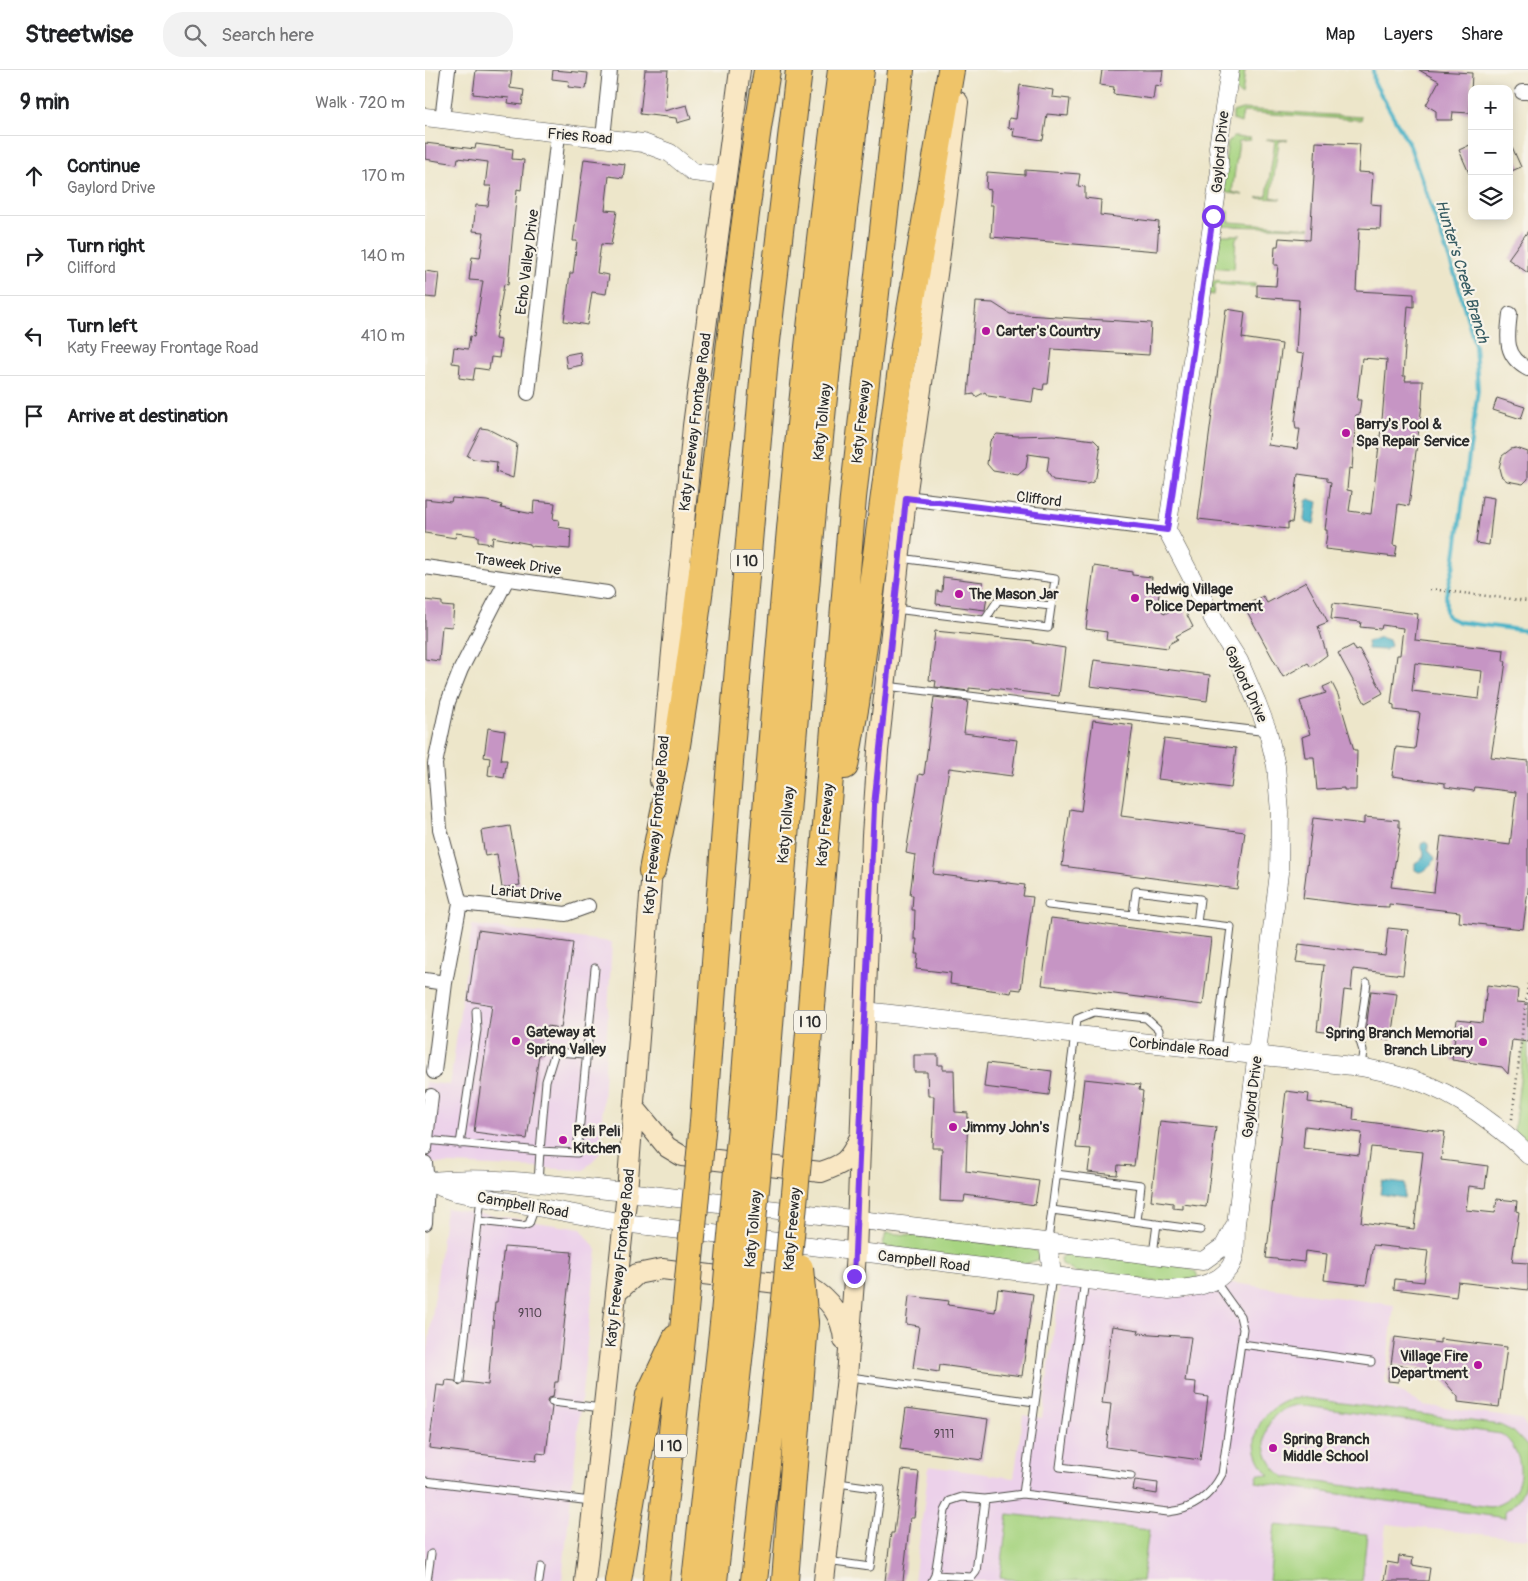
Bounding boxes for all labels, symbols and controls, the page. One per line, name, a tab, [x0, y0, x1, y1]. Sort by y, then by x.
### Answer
search box	[163, 12, 513, 57]
text: Streetwise	[25, 20, 133, 49]
icon: search	[181, 21, 209, 49]
text: Search here	[221, 23, 314, 47]
text: Map	[1326, 23, 1355, 46]
text: Layers	[1383, 23, 1433, 46]
text: Share	[1461, 23, 1503, 46]
map controls	[1468, 85, 1513, 220]
button: +	[1468, 85, 1513, 130]
text: 9 min	[20, 89, 69, 116]
text: Walk · 720 m	[315, 93, 405, 113]
street label: Gaylord Drive	[1207, 109, 1234, 194]
street label: Fries Road	[547, 124, 613, 149]
button: −	[1468, 130, 1513, 175]
text: Continue	[67, 154, 140, 178]
icon: ahead	[20, 162, 48, 190]
text: 170 m	[362, 166, 405, 186]
button: layers	[1468, 175, 1513, 220]
text: Gaylord Drive	[67, 178, 155, 198]
water label: Hunter's Creek Branch	[1431, 197, 1494, 347]
route start	[1202, 205, 1225, 228]
street label: Echo Valley Drive	[512, 208, 543, 316]
text: Turn right	[67, 234, 145, 258]
icon: right	[20, 242, 48, 270]
text: 140 m	[361, 246, 405, 266]
text: Clifford	[67, 258, 116, 278]
text: Turn left	[67, 314, 137, 338]
icon: left	[20, 322, 48, 350]
place label: Carter's Country	[996, 322, 1101, 341]
marker: Carter's Country	[980, 325, 992, 337]
text: 410 m	[361, 326, 405, 346]
street label: Katy Freeway Frontage Road	[675, 332, 716, 512]
text: Katy Freeway Frontage Road	[67, 338, 259, 358]
street label: Katy Freeway	[848, 379, 875, 465]
street label: Katy Tollway	[809, 382, 836, 462]
icon: arrive	[20, 402, 48, 430]
text: Arrive at destination	[67, 404, 228, 428]
place label: Barry's Pool & Spa Repair Service	[1356, 415, 1470, 451]
marker: Barry's Pool & Spa Repair Service	[1340, 427, 1352, 439]
street label: Clifford	[1015, 487, 1063, 512]
street label: Traweek Drive	[474, 549, 563, 580]
road number: I 10	[731, 550, 763, 572]
place label: Hedwig Village Police Department	[1145, 580, 1264, 616]
place label: The Mason Jar	[968, 585, 1059, 604]
marker: The Mason Jar	[953, 588, 965, 600]
marker: Hedwig Village Police Department	[1129, 592, 1141, 604]
street label: Gaylord Drive	[1219, 643, 1272, 726]
street label: Katy Freeway Frontage Road	[639, 735, 674, 915]
street label: Katy Freeway	[812, 782, 839, 868]
street label: Katy Tollway	[774, 785, 799, 865]
street label: Lariat Drive	[490, 881, 563, 906]
road number: I 10	[794, 1010, 826, 1034]
place label: Gateway at Spring Valley	[526, 1023, 606, 1059]
place label: Spring Branch Memorial Branch Library	[1325, 1024, 1474, 1060]
street label: Corbindale Road	[1128, 1033, 1230, 1062]
marker: Gateway at Spring Valley	[510, 1035, 522, 1047]
marker: Spring Branch Memorial Branch Library	[1477, 1036, 1489, 1048]
street label: Gaylord Drive	[1238, 1054, 1267, 1139]
place label: Jimmy John's	[963, 1118, 1050, 1137]
marker: Jimmy John's	[947, 1121, 959, 1133]
place label: Peli Peli Kitchen	[573, 1122, 622, 1158]
marker: Peli Peli Kitchen	[557, 1134, 569, 1146]
street label: Katy Freeway Frontage Road	[602, 1168, 639, 1348]
street label: Katy Freeway	[779, 1186, 806, 1272]
street label: Campbell Road	[476, 1188, 570, 1223]
street label: Katy Tollway	[741, 1189, 766, 1269]
street label: Campbell Road	[877, 1246, 971, 1277]
route end	[843, 1265, 866, 1288]
house number: 9110	[518, 1306, 542, 1321]
place label: Village Fire Department	[1391, 1347, 1469, 1383]
marker: Village Fire Department	[1472, 1359, 1484, 1371]
house number: 9111	[934, 1427, 954, 1442]
place label: Spring Branch Middle School	[1283, 1430, 1370, 1466]
road number: I 10	[655, 1434, 687, 1458]
marker: Spring Branch Middle School	[1267, 1442, 1279, 1454]

